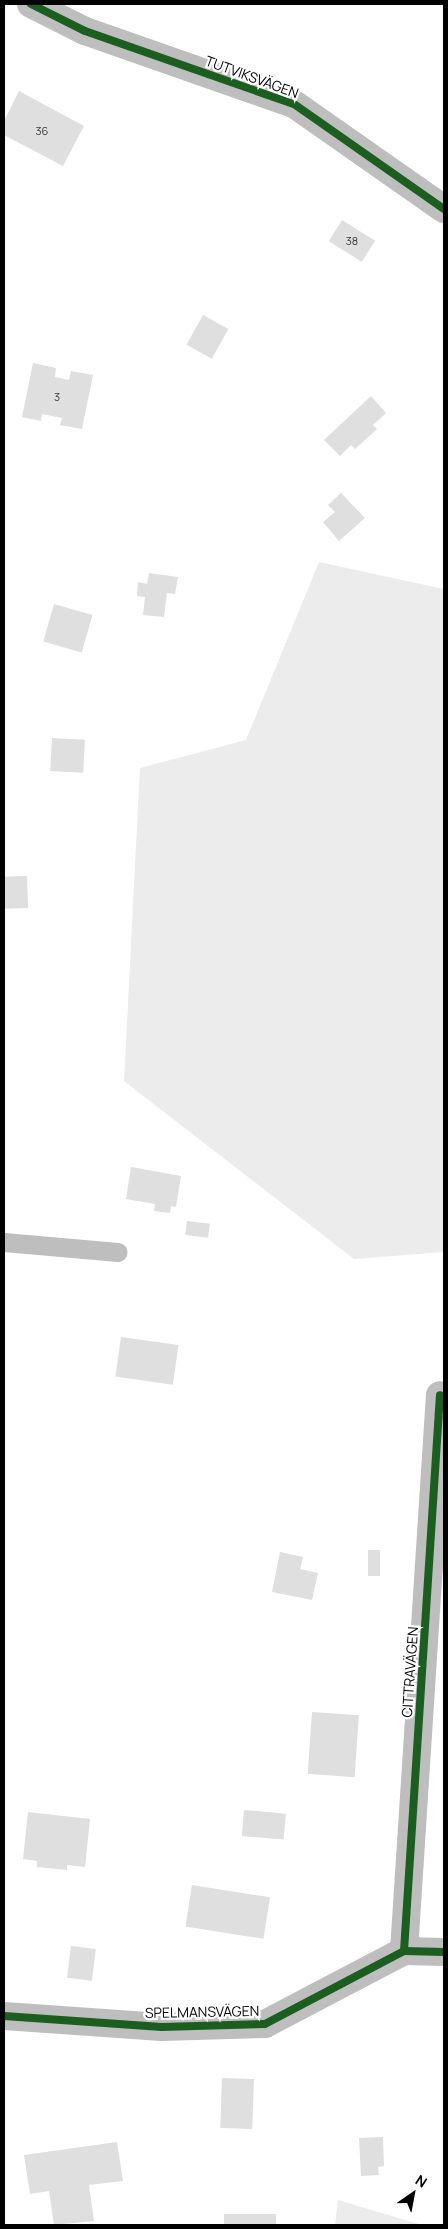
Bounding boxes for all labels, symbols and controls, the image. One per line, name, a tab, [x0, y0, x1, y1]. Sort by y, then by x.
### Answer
street label: TUTVIKSVÄGEN	[203, 52, 301, 102]
house number: 36	[36, 124, 48, 138]
house number: 38	[346, 234, 358, 248]
house number: 3	[54, 390, 60, 404]
street label: CITTRAVÄGEN	[398, 1626, 422, 1718]
street label: SPELMANSVÄGEN	[145, 2003, 259, 2021]
north arrow	[388, 2169, 438, 2219]
text: N	[412, 2170, 431, 2192]

